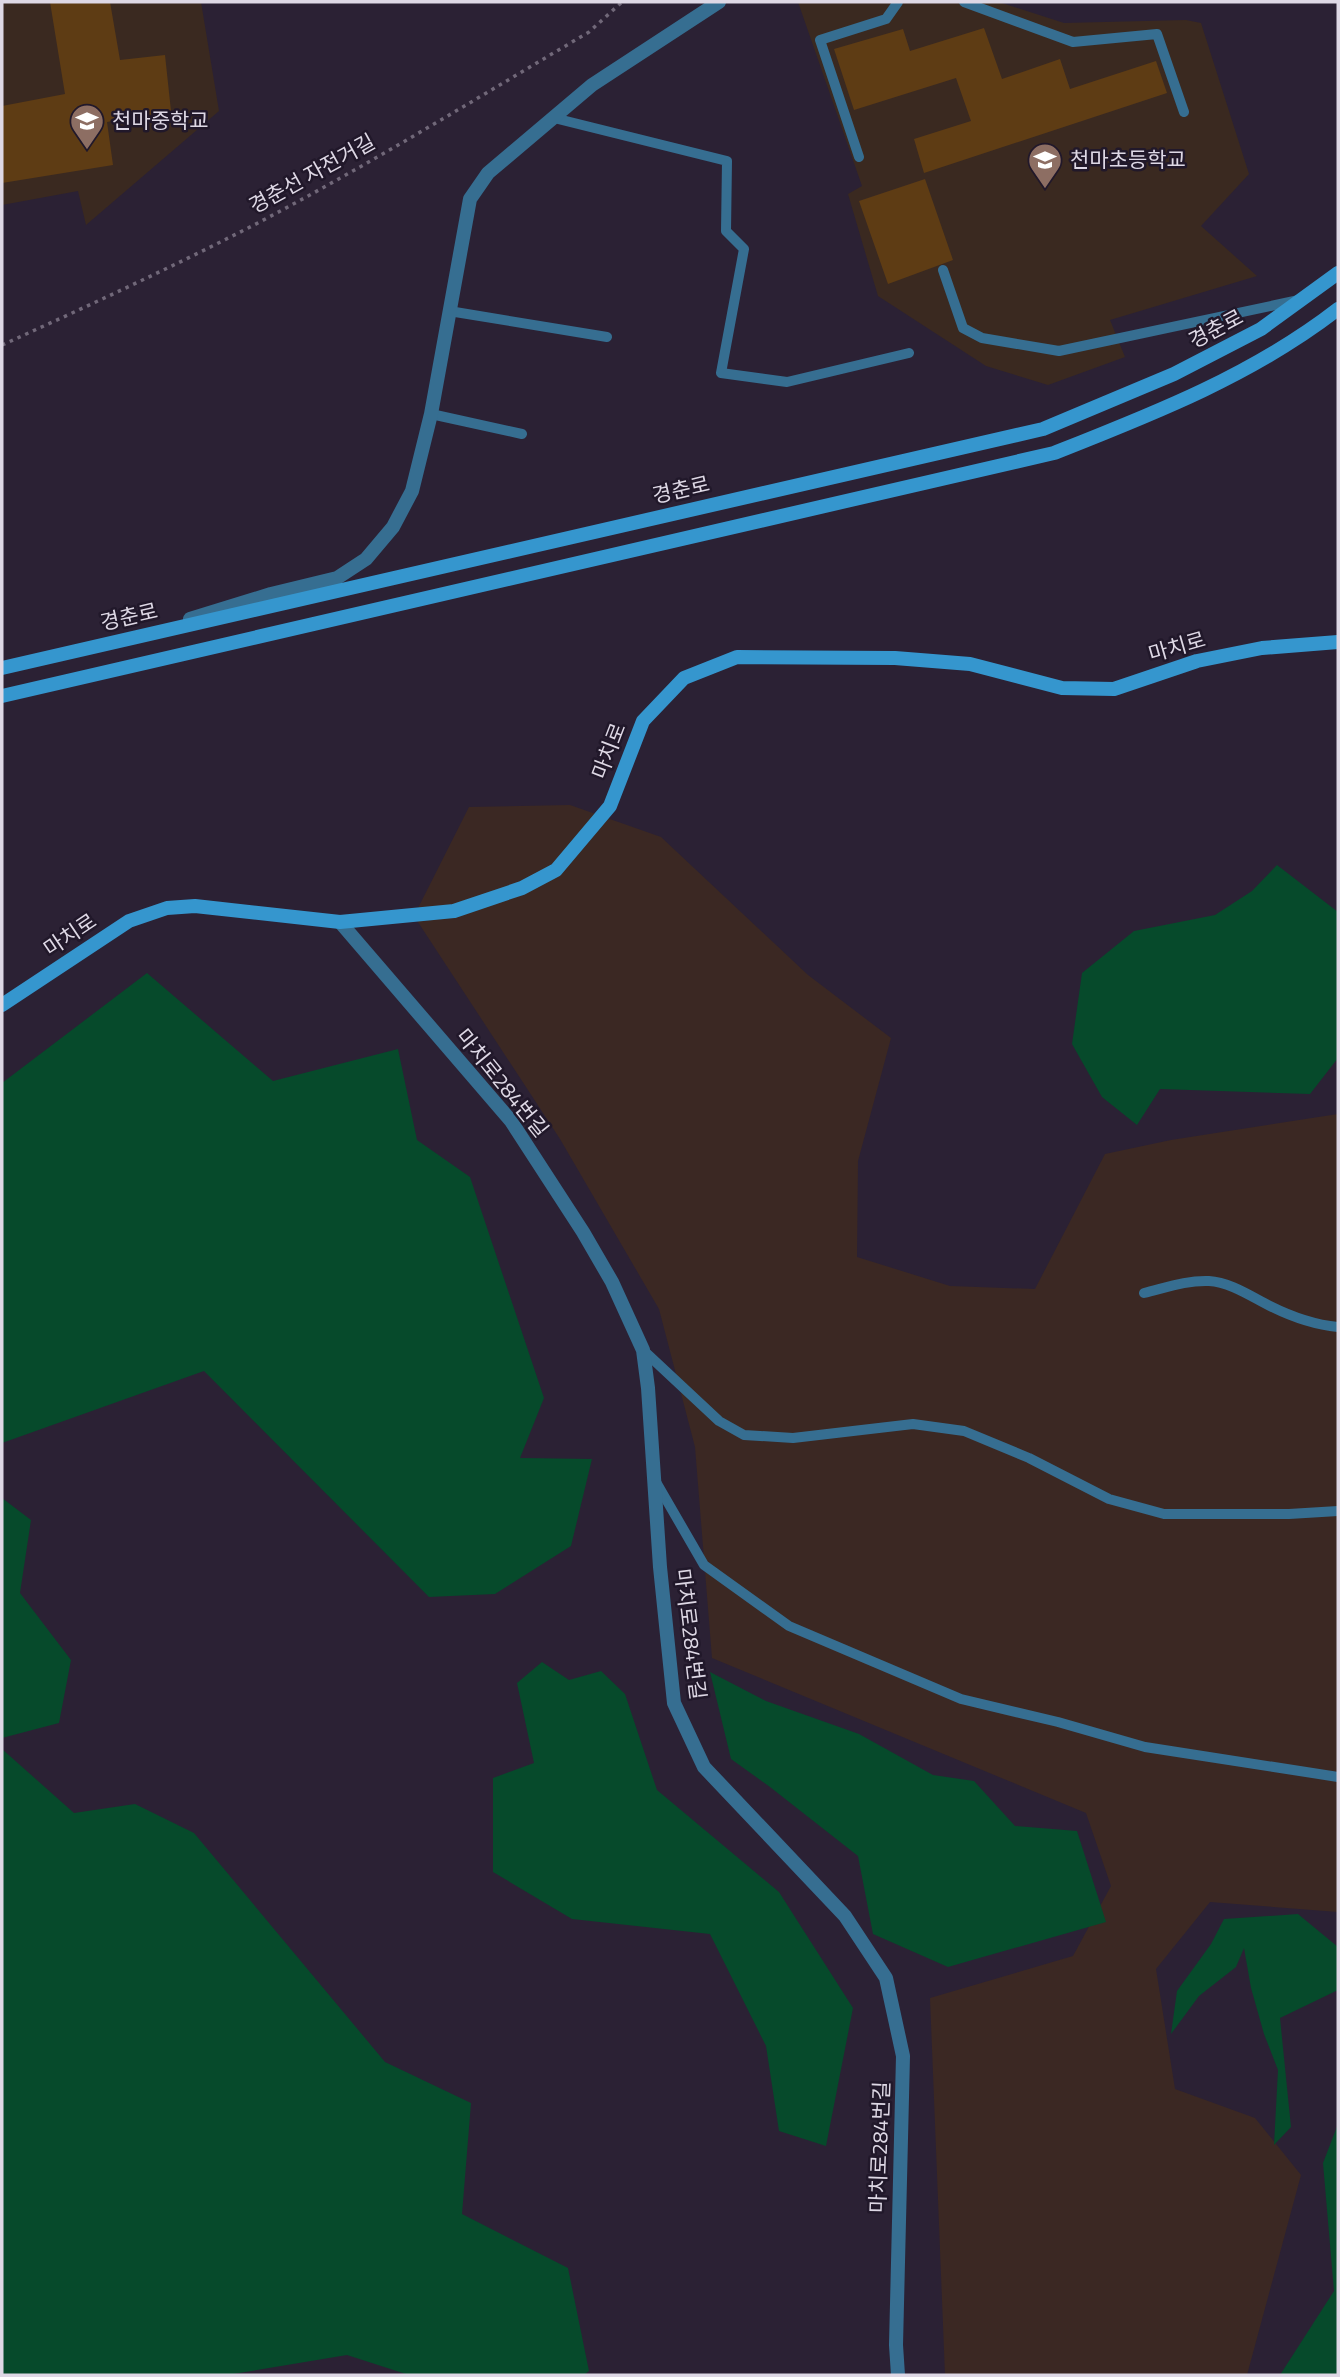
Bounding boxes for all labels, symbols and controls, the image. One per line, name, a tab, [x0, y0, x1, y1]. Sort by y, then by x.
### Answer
school or university icon: 천마중학교	[68, 102, 106, 151]
place label: 천마중학교	[112, 104, 209, 136]
street label: 경춘선 자전거길	[243, 125, 380, 221]
school or university icon: 천마초등학교	[1026, 141, 1064, 190]
place label: 천마초등학교	[1070, 143, 1186, 175]
street label: 경춘로	[1182, 300, 1249, 356]
street label: 경춘로	[649, 467, 713, 511]
street label: 경춘로	[97, 594, 161, 638]
street label: 마치로	[1144, 623, 1209, 669]
street label: 마치로	[583, 718, 633, 783]
street label: 마치로	[36, 905, 102, 964]
street label: 마치로284번길	[449, 1021, 557, 1144]
street label: 마치로284번길	[667, 1566, 715, 1701]
street label: 마치로284번길	[861, 2081, 897, 2213]

